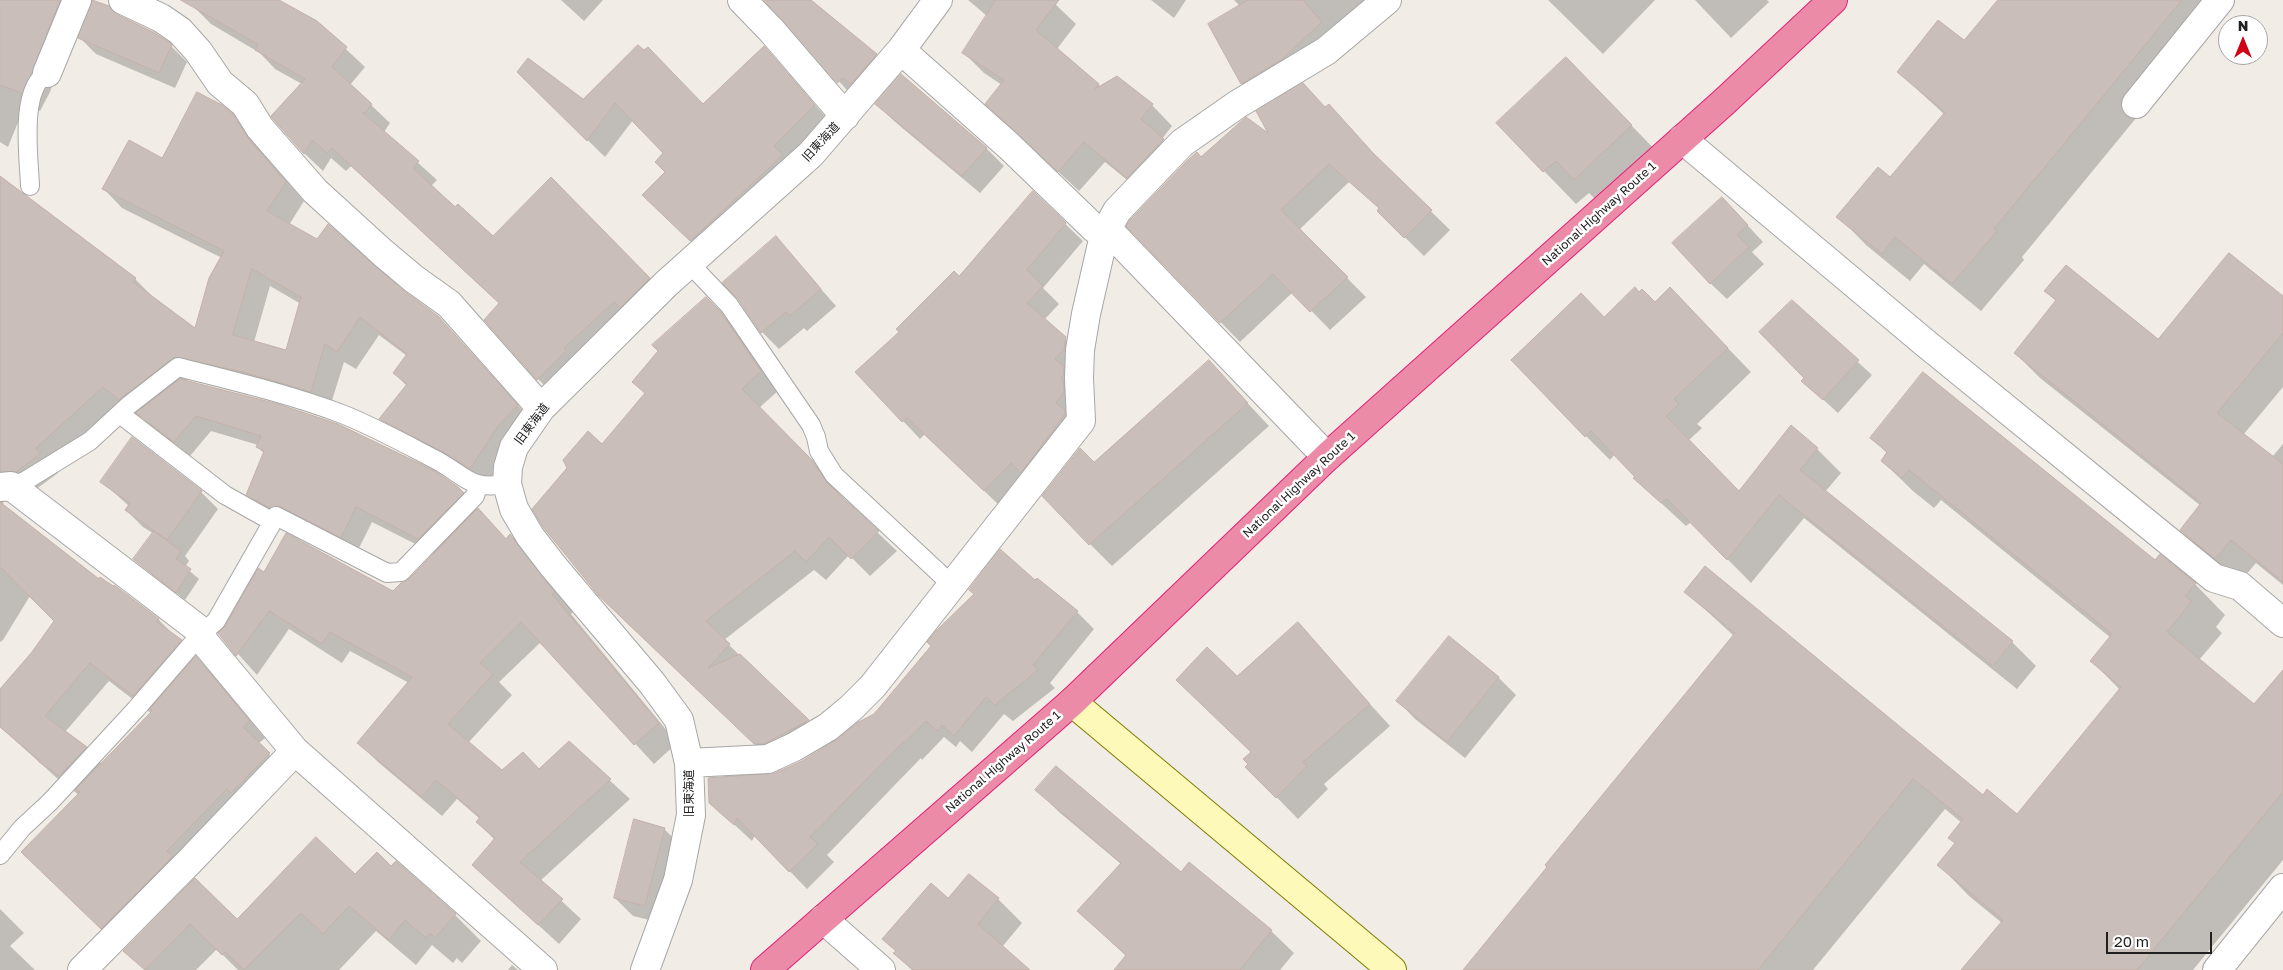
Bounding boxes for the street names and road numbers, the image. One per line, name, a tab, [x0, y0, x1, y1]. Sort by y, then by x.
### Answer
street label: 旧東海道	[799, 120, 843, 164]
street label: National Highway Route 1	[1539, 159, 1659, 269]
street label: 旧東海道	[512, 400, 552, 448]
street label: National Highway Route 1	[1240, 429, 1358, 541]
street label: National Highway Route 1	[943, 708, 1063, 816]
street label: 旧東海道	[682, 769, 696, 817]

